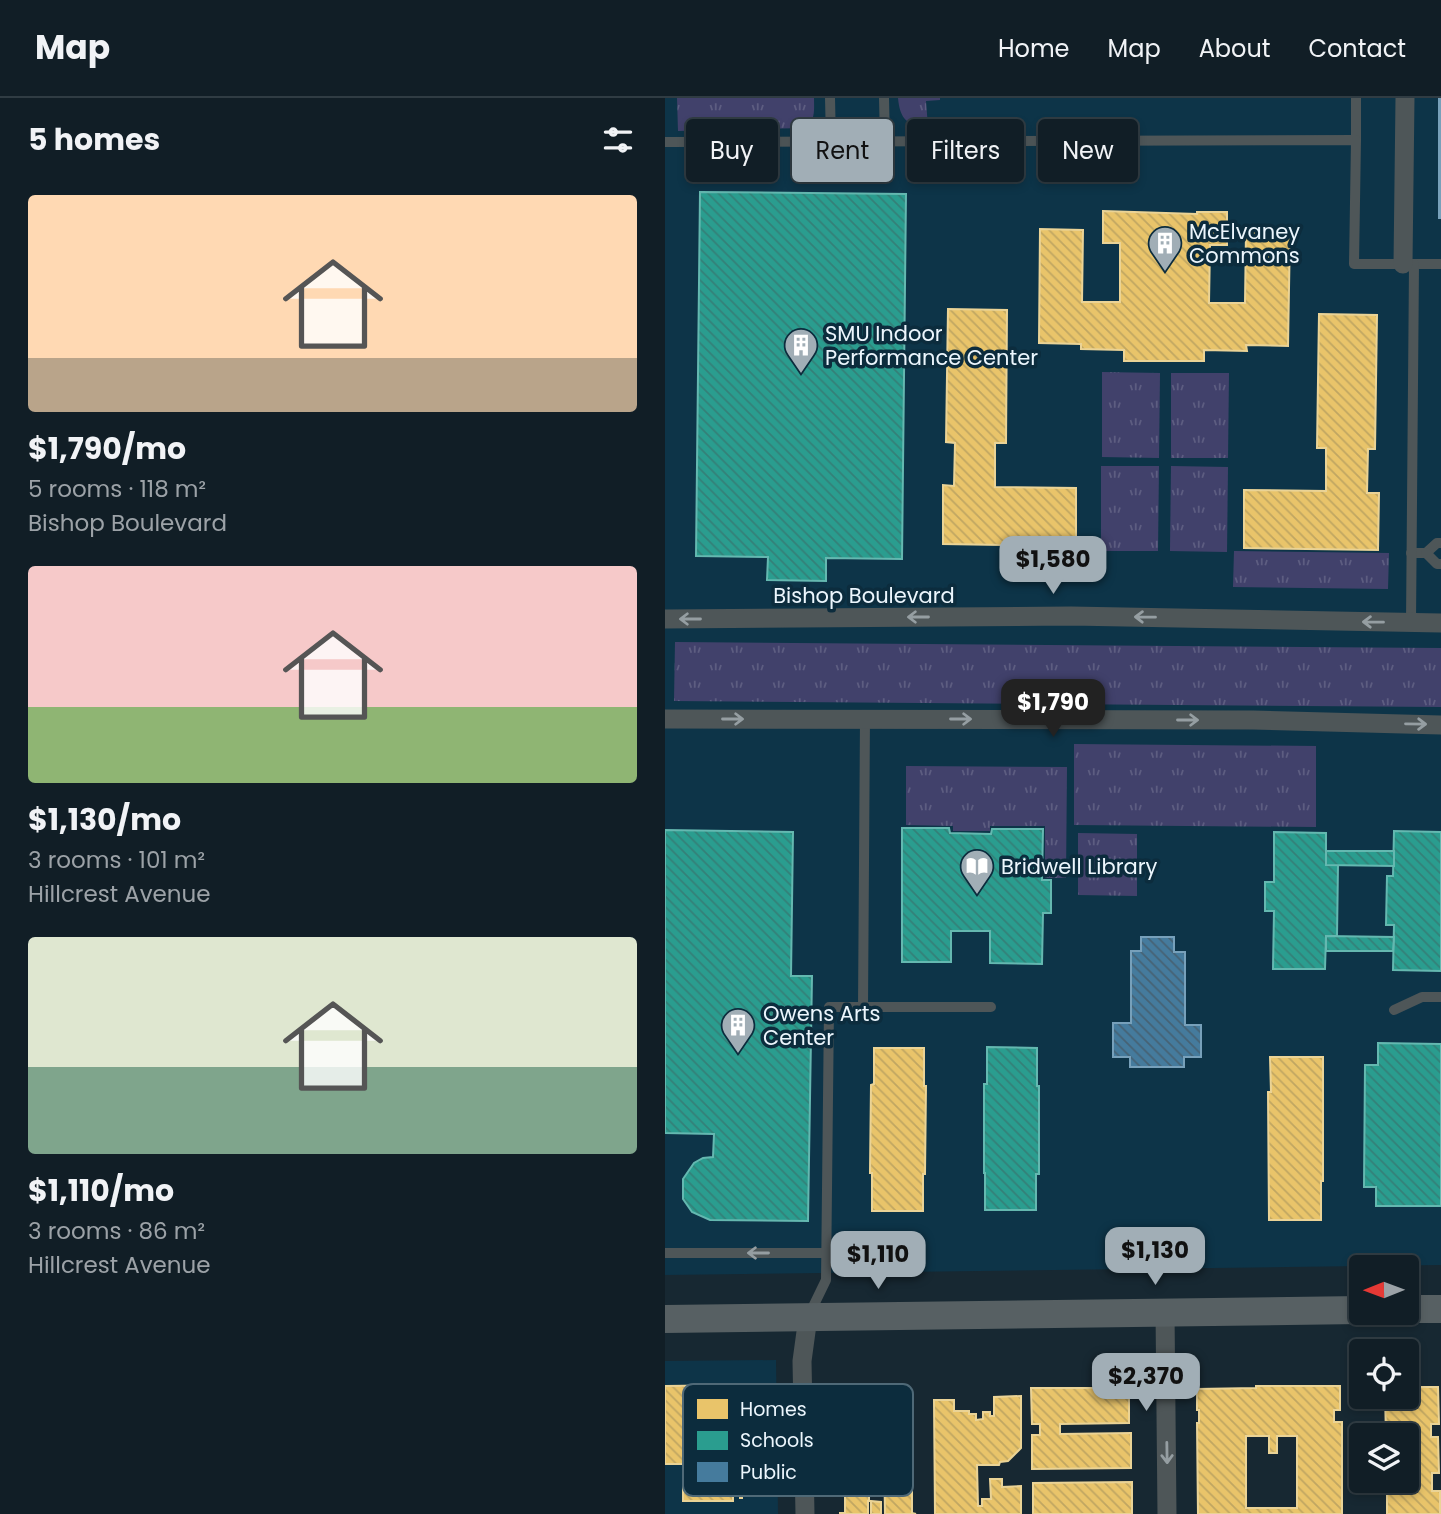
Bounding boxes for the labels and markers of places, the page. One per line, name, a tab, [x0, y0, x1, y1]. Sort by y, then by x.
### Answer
place label: McElvaney Commons	[1189, 217, 1300, 270]
building icon: McElvaney Commons	[1146, 224, 1184, 273]
place label: SMU Indoor Performance Center	[825, 319, 1038, 372]
building icon: SMU Indoor Performance Center	[782, 326, 820, 375]
pin: $1,580	[996, 536, 1110, 596]
pin: $1,790	[996, 680, 1110, 739]
library icon: Bridwell Library	[958, 847, 996, 896]
place label: Bridwell Library	[1001, 852, 1158, 881]
place label: Owens Arts Center	[763, 999, 880, 1052]
building icon: Owens Arts Center	[719, 1006, 757, 1055]
pin: $1,130	[1098, 1228, 1212, 1287]
pin: $1,110	[821, 1232, 935, 1291]
pin: $2,370	[1089, 1354, 1203, 1413]

